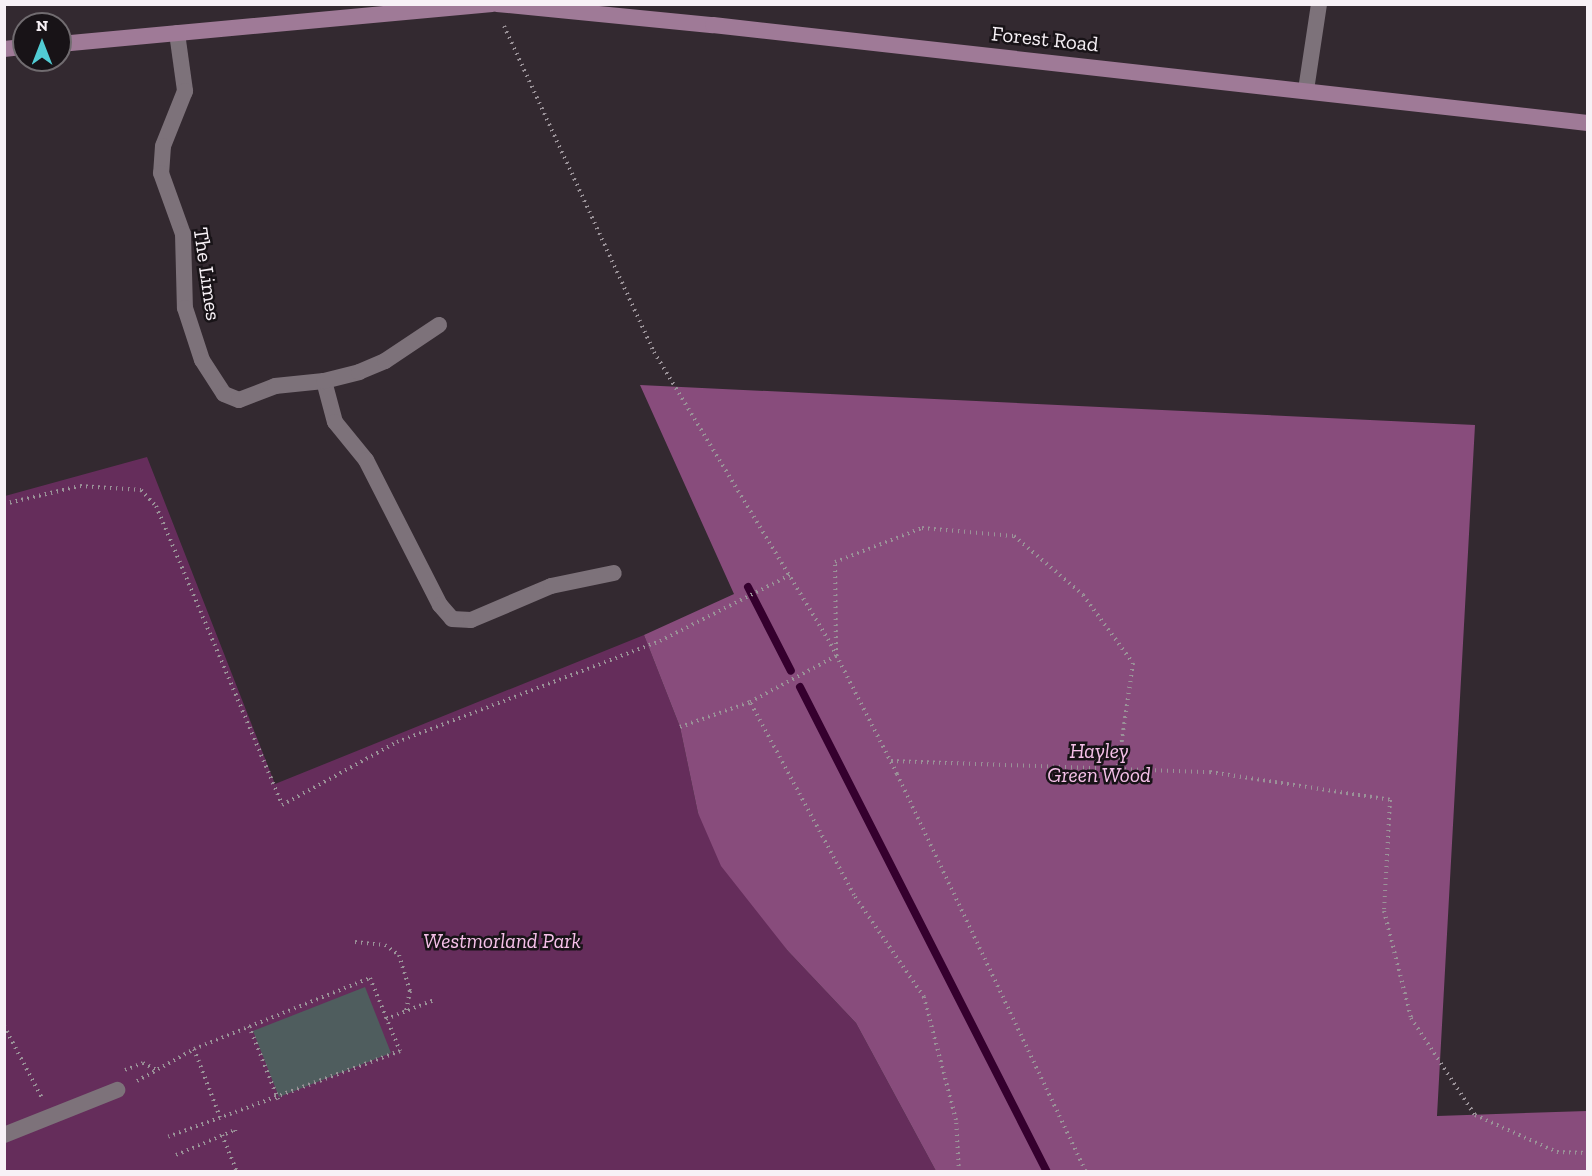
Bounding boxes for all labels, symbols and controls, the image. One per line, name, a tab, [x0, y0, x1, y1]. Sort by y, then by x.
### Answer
north arrow	[12, 12, 72, 72]
text: N	[36, 16, 48, 35]
street label: Forest Road	[990, 21, 1100, 57]
street label: The Limes	[188, 226, 226, 322]
park label: Hayley Green Wood	[1047, 738, 1151, 788]
park label: Westmorland Park	[423, 928, 581, 954]

